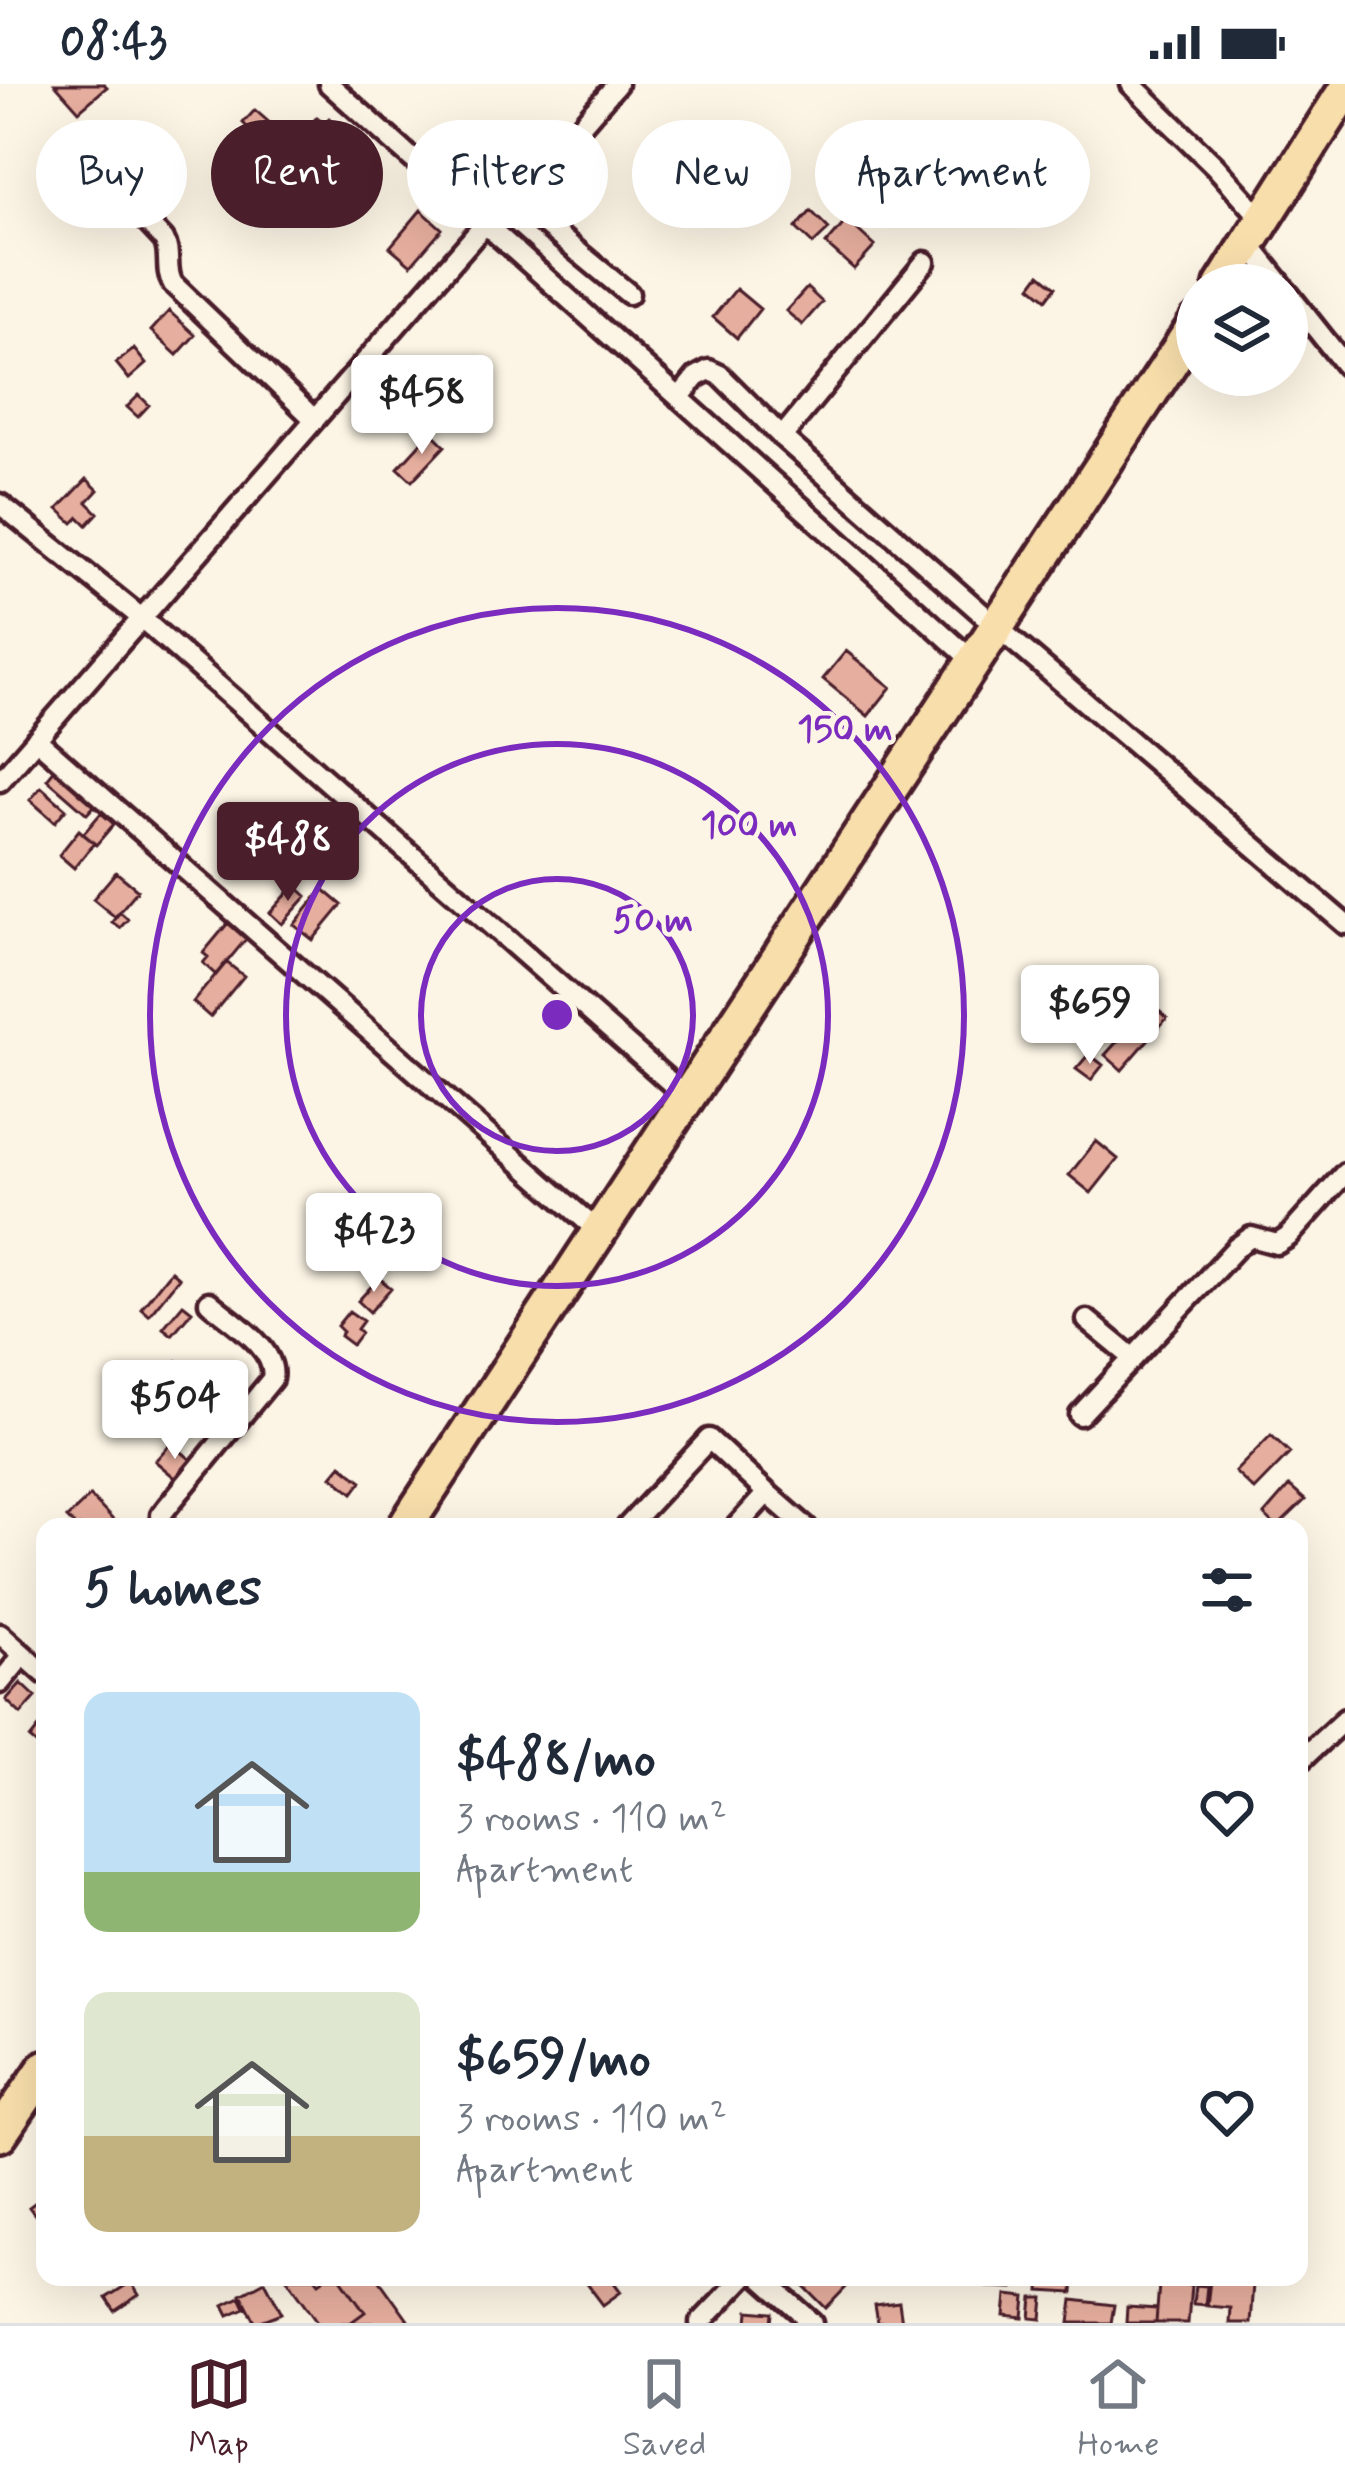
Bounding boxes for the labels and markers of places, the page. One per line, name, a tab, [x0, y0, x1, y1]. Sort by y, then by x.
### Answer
pin: $458	[351, 355, 493, 457]
pin: $488	[217, 802, 359, 904]
pin: $659	[1019, 965, 1161, 1067]
centre of rings	[536, 994, 578, 1036]
pin: $423	[303, 1193, 445, 1295]
pin: $504	[104, 1360, 246, 1462]

